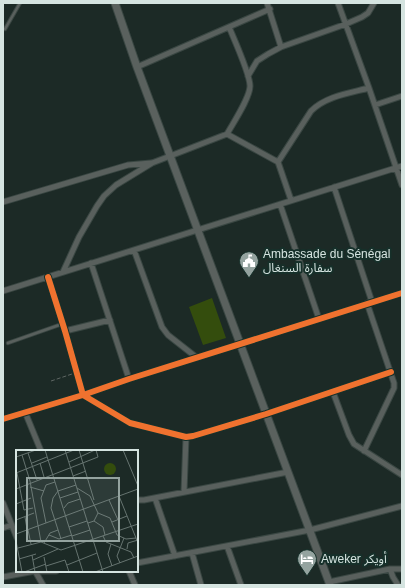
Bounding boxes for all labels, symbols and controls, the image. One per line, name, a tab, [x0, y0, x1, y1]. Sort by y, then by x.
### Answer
place label: Ambassade du Sénégal سفارة السنغال	[263, 247, 390, 275]
public building icon: Ambassade du Sénégal سفارة السنغال	[238, 250, 260, 278]
inset map	[16, 450, 138, 572]
hotel icon: Aweker أويكر	[296, 548, 318, 576]
place label: Aweker أويكر	[321, 551, 387, 566]

